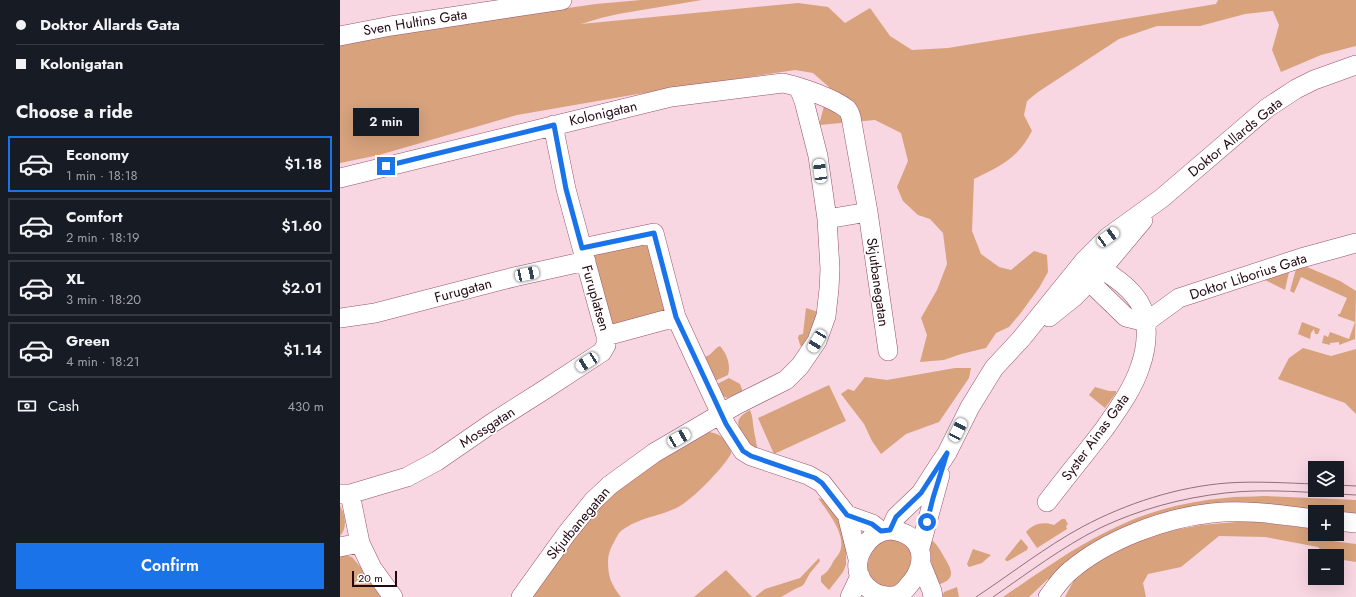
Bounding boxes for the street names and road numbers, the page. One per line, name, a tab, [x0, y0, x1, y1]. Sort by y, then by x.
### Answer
street label: Sven Hultins Gata	[362, 4, 468, 40]
street label: Doktor Allards Gata	[1184, 93, 1286, 181]
street label: Kolonigatan	[567, 95, 639, 131]
street label: Skjutbanegatan	[862, 236, 894, 328]
street label: Doktor Liborius Gata	[1187, 248, 1309, 304]
street label: Furuplatsen	[577, 263, 615, 333]
street label: Furugatan	[432, 273, 494, 307]
street label: Syster Ainas Gata	[1056, 389, 1134, 485]
street label: Mossgatan	[455, 402, 519, 452]
street label: Skjutbanegatan	[542, 482, 614, 564]

